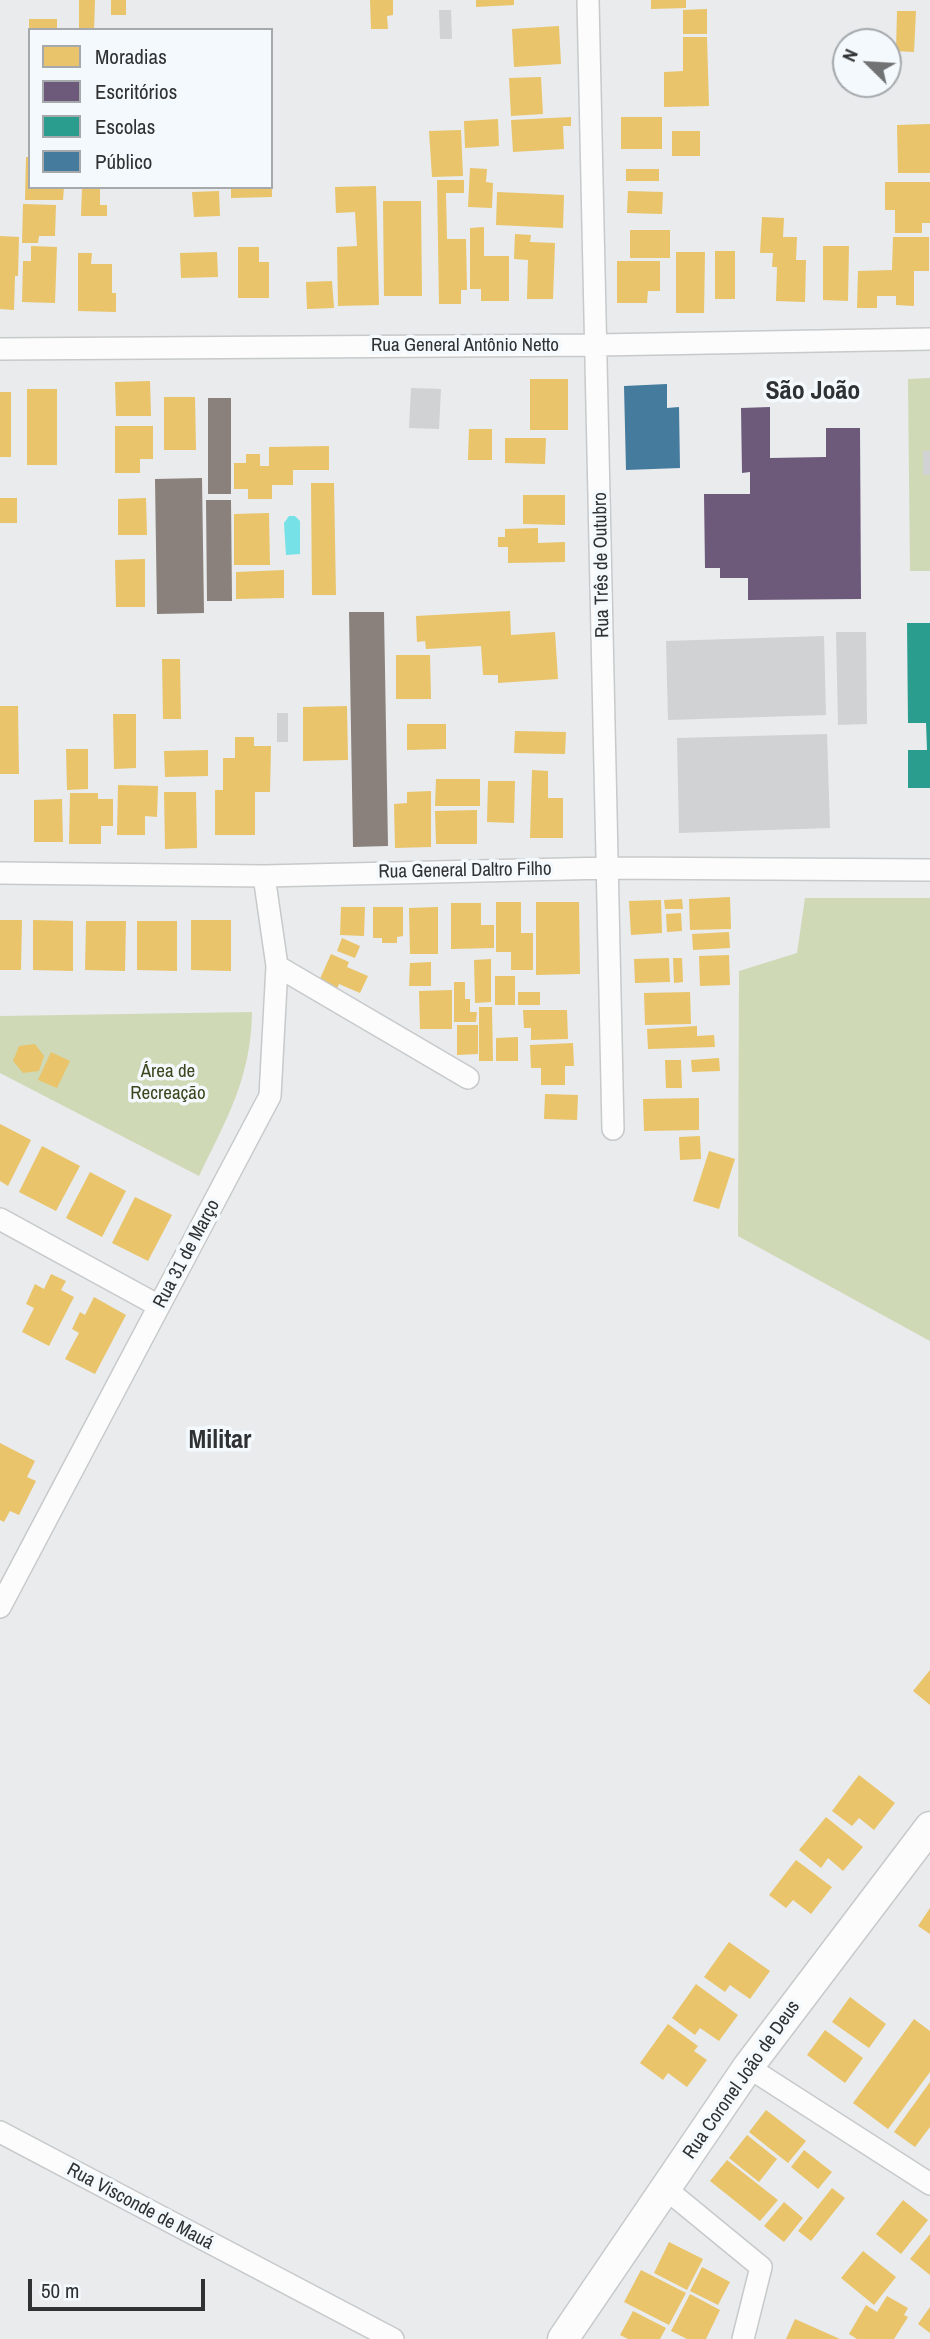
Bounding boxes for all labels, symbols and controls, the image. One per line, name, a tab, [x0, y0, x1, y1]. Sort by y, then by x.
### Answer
legend	[28, 28, 273, 189]
north arrow	[832, 28, 902, 98]
text: Moradias	[95, 42, 167, 71]
text: N	[835, 45, 864, 66]
text: Escritórios	[95, 77, 177, 106]
text: Escolas	[95, 112, 155, 141]
text: Público	[95, 147, 152, 176]
street label: Rua General Antônio Netto	[371, 335, 559, 357]
district label: São João	[766, 376, 860, 408]
street label: Rua Três de Outubro	[589, 492, 615, 638]
street label: Rua General Daltro Filho	[378, 858, 552, 884]
park label: Área de Recreação	[130, 1061, 206, 1105]
street label: Rua 31 de Março	[149, 1196, 225, 1312]
district label: Militar	[189, 1425, 251, 1457]
street label: Rua Coronel João de Deus	[679, 1996, 805, 2164]
street label: Rua Visconde de Mauá	[63, 2159, 217, 2255]
scale bar	[32, 2266, 208, 2310]
text: 50 m	[41, 2276, 79, 2305]

